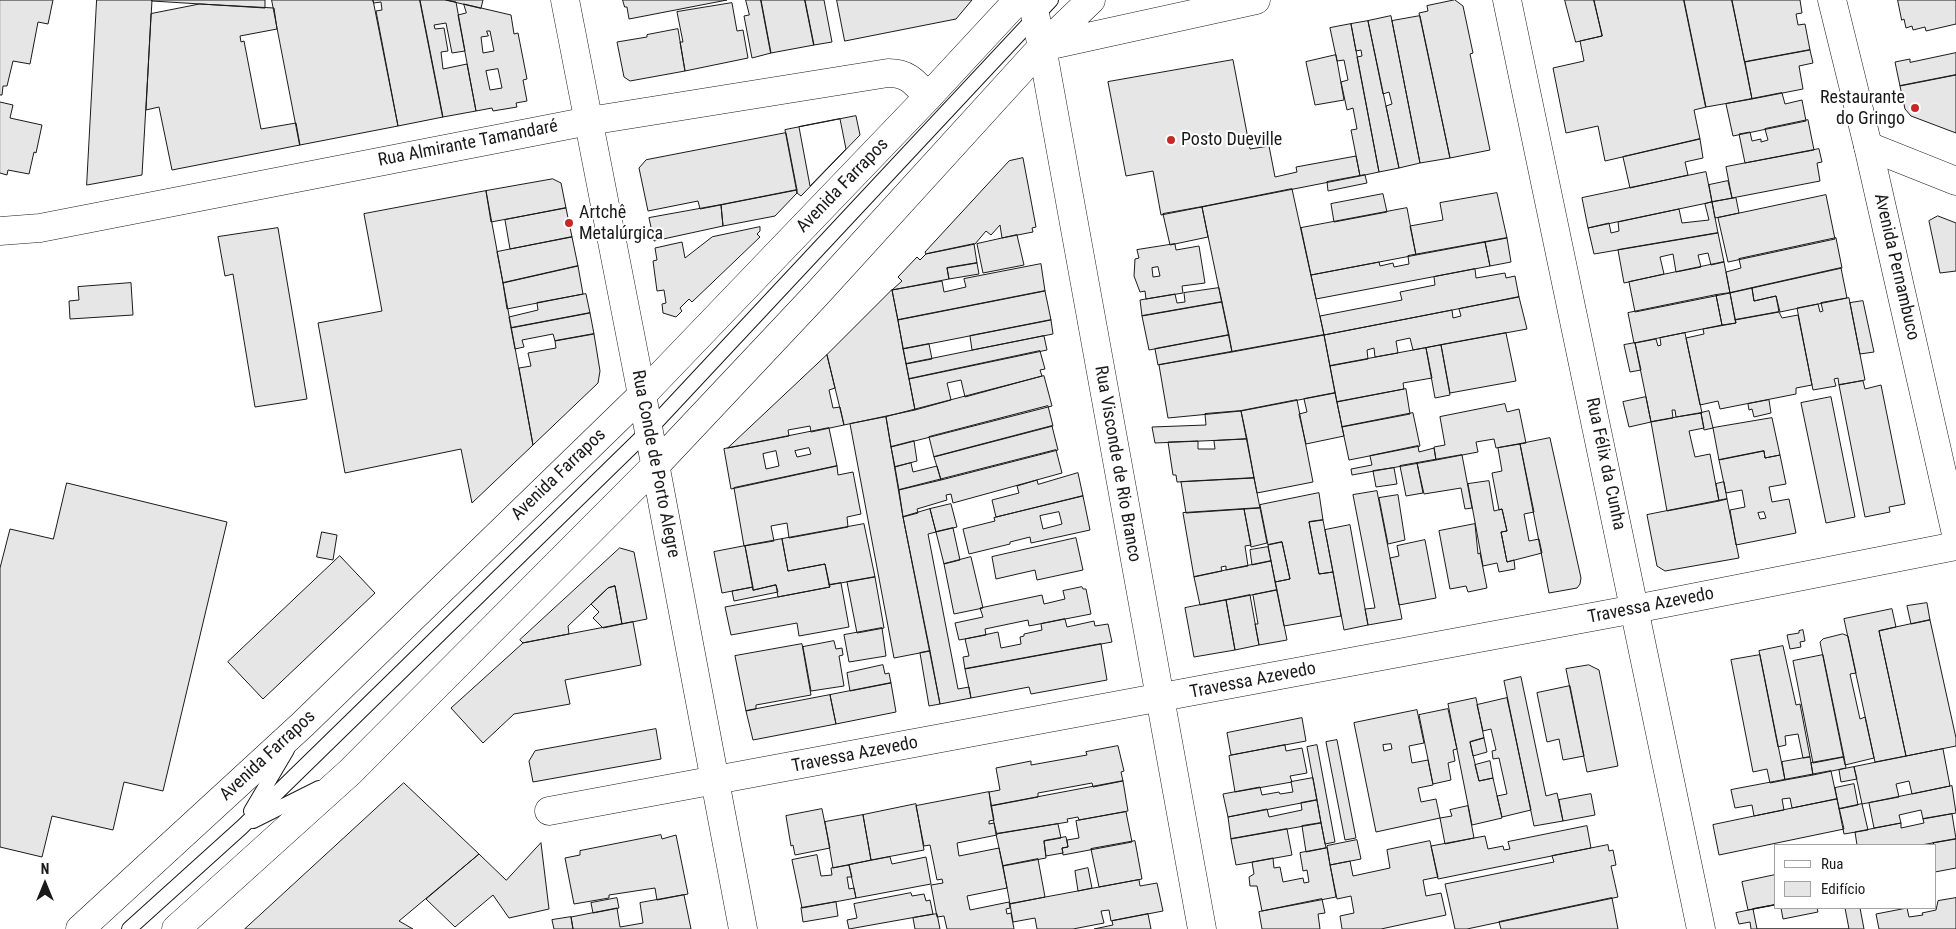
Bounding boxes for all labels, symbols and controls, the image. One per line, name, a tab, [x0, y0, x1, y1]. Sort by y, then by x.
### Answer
place label: Restaurante do Gringo	[1820, 87, 1905, 130]
marker: Restaurante do Gringo	[1909, 102, 1921, 114]
street label: Rua Almirante Tamandaré	[376, 116, 560, 172]
place label: Posto Dueville	[1181, 129, 1282, 151]
street label: Avenida Farrapos	[793, 134, 893, 238]
marker: Posto Dueville	[1165, 134, 1177, 146]
street label: Avenida Pernambuco	[1869, 191, 1923, 343]
place label: Artchê Metalúrgica	[579, 202, 663, 244]
marker: Artchê Metalúrgica	[563, 217, 575, 229]
street label: Rua Visconde de Rio Branco	[1089, 364, 1145, 564]
street label: Rua Conde de Porto Alegre	[626, 368, 684, 560]
street label: Rua Félix da Cunha	[1580, 396, 1630, 532]
street label: Avenida Farrapos	[507, 425, 611, 525]
street label: Travessa Azevedo	[1586, 583, 1716, 629]
street label: Travessa Azevedo	[1188, 658, 1318, 704]
street label: Avenida Farrapos	[216, 706, 320, 806]
street label: Travessa Azevedo	[790, 732, 920, 778]
legend	[1774, 844, 1936, 909]
text: Rua	[1821, 855, 1843, 873]
north arrow	[20, 859, 70, 909]
text: N	[41, 861, 49, 877]
text: Edifício	[1821, 880, 1865, 898]

